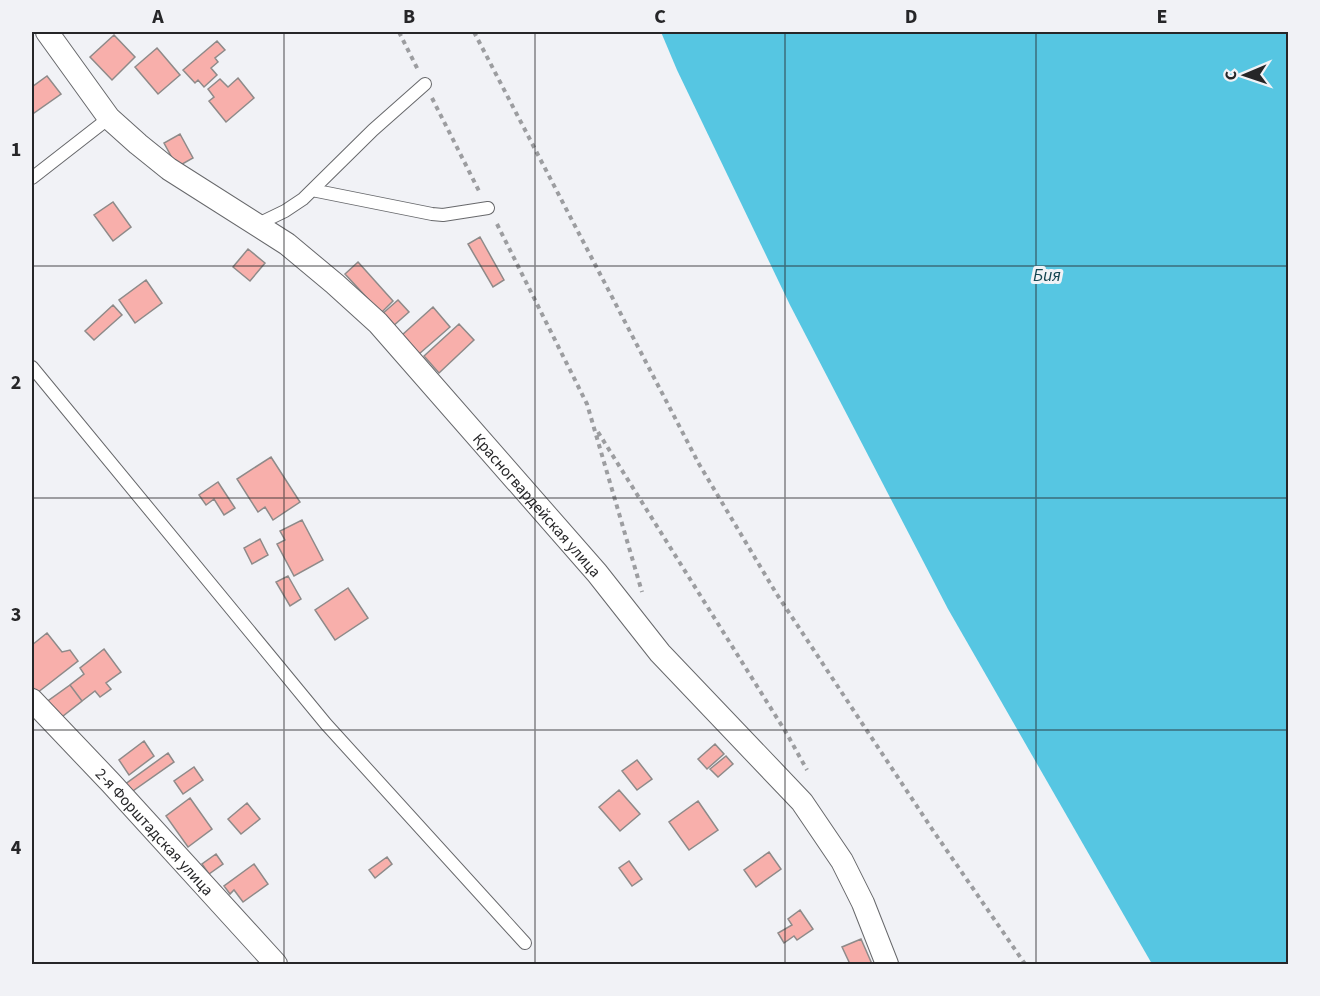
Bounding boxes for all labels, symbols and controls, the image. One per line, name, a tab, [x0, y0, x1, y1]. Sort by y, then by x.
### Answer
text: A	[151, 3, 164, 31]
text: B	[403, 3, 415, 31]
text: C	[654, 3, 666, 31]
text: D	[905, 3, 917, 31]
text: E	[1157, 3, 1167, 31]
north arrow	[1215, 45, 1275, 105]
text: С	[1220, 70, 1242, 81]
text: 1	[11, 136, 21, 164]
water label: Бия	[1033, 263, 1061, 288]
text: 2	[11, 369, 21, 397]
street label: Красногвардейская улица	[467, 429, 606, 582]
text: 3	[11, 601, 21, 629]
street label: 2-я Форштадская улица	[90, 763, 218, 901]
text: 4	[11, 834, 22, 862]

